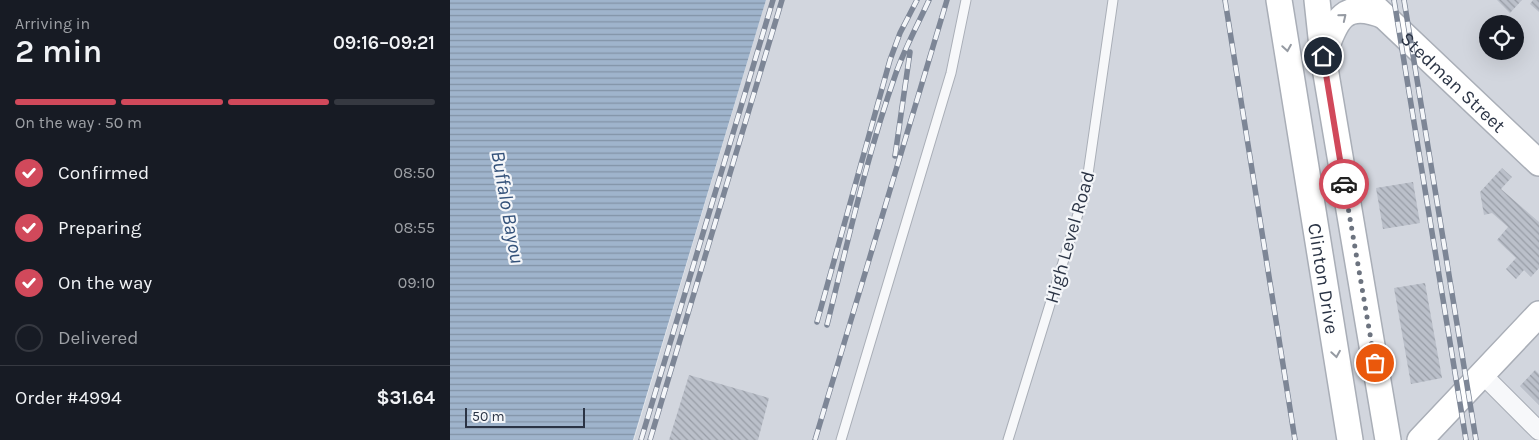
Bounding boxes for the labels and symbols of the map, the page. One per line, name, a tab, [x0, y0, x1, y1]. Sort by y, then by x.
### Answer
one-way arrow	[1338, 14, 1347, 23]
street label: Stedman Street	[1396, 28, 1510, 137]
pin	[1302, 35, 1344, 77]
one-way arrow	[1281, 45, 1292, 53]
water label: Buffalo Bayou	[486, 149, 529, 265]
courier	[1319, 159, 1369, 209]
street label: High Level Road	[1041, 169, 1099, 306]
street label: Clinton Drive	[1303, 221, 1343, 336]
pin	[1354, 342, 1396, 384]
one-way arrow	[1330, 350, 1340, 358]
scale bar	[465, 405, 585, 428]

